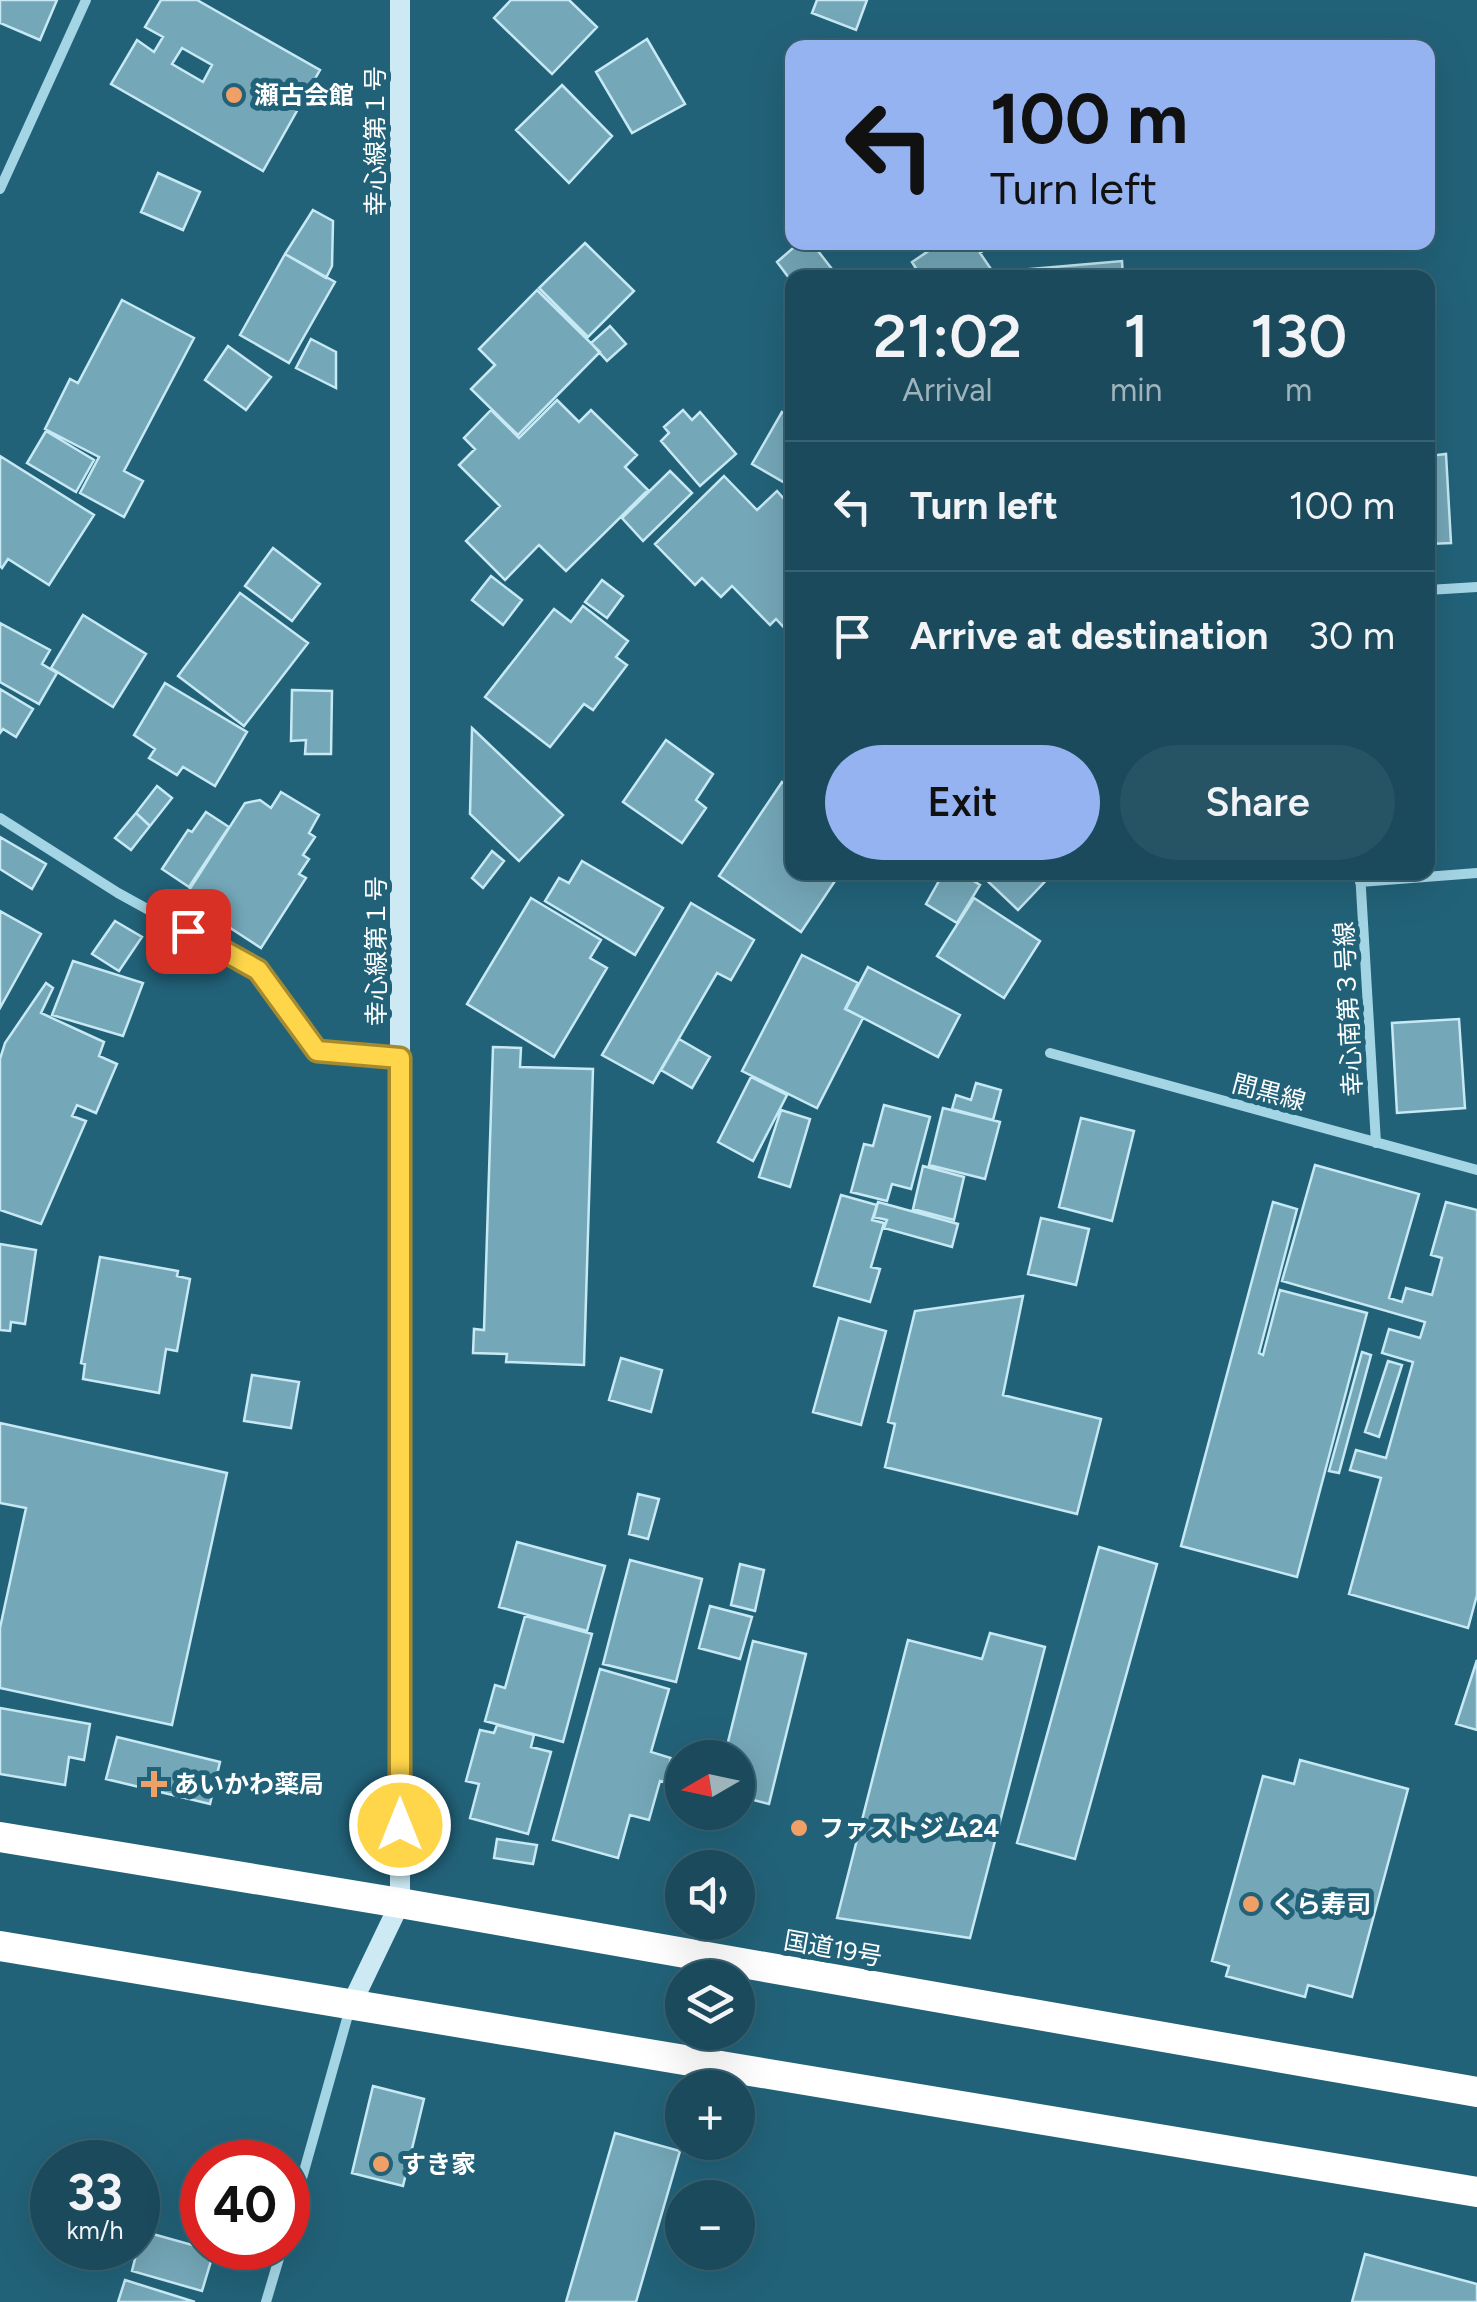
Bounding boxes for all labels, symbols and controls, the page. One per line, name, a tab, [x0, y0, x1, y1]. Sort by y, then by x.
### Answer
street label: 幸心線第１号	[360, 66, 390, 216]
text: 100 m	[990, 76, 1188, 161]
place label: 瀬古会館	[254, 80, 354, 110]
icon: left	[825, 80, 955, 210]
marker: 瀬古会館	[223, 84, 245, 106]
text: Turn left	[990, 161, 1157, 215]
text: 21:02	[873, 300, 1022, 372]
text: 1	[1124, 300, 1149, 372]
text: 130	[1250, 300, 1347, 372]
text: Arrival	[902, 371, 993, 409]
text: min	[1110, 371, 1162, 409]
text: m	[1285, 371, 1312, 409]
icon: left	[825, 479, 880, 534]
text: Turn left	[910, 483, 1058, 529]
text: 100 m	[1289, 483, 1395, 529]
icon: arrive	[825, 609, 880, 664]
text: Arrive at destination	[910, 613, 1268, 659]
text: 30 m	[1308, 613, 1395, 659]
button: Exit	[825, 745, 1100, 860]
button: Share	[1120, 745, 1395, 860]
street label: 幸心線第１号	[361, 876, 391, 1026]
pin	[146, 889, 231, 974]
icon: arrive	[161, 904, 216, 959]
street label: 幸心南第３号線	[1328, 921, 1368, 1097]
street label: 間黒線	[1229, 1068, 1309, 1116]
north arrow	[665, 1740, 755, 1830]
map controls	[665, 1740, 755, 2270]
place label: あいかわ薬局	[174, 1769, 324, 1799]
marker: あいかわ薬局	[143, 1773, 165, 1795]
position arrow	[348, 1773, 452, 1877]
place label: ファストジム24	[819, 1813, 999, 1843]
marker: ファストジム24	[788, 1817, 810, 1839]
button: sound	[665, 1850, 755, 1940]
place label: くら寿司	[1271, 1889, 1371, 1919]
marker: くら寿司	[1240, 1893, 1262, 1915]
street label: 国道19号	[781, 1925, 885, 1971]
button: layers	[665, 1960, 755, 2050]
button: +	[665, 2070, 755, 2160]
speed limit sign: 40	[180, 2140, 310, 2270]
place label: すき家	[401, 2149, 476, 2179]
marker: すき家	[370, 2153, 392, 2175]
text: 33	[67, 2162, 123, 2223]
button: −	[665, 2180, 755, 2270]
text: km/h	[66, 2215, 124, 2245]

